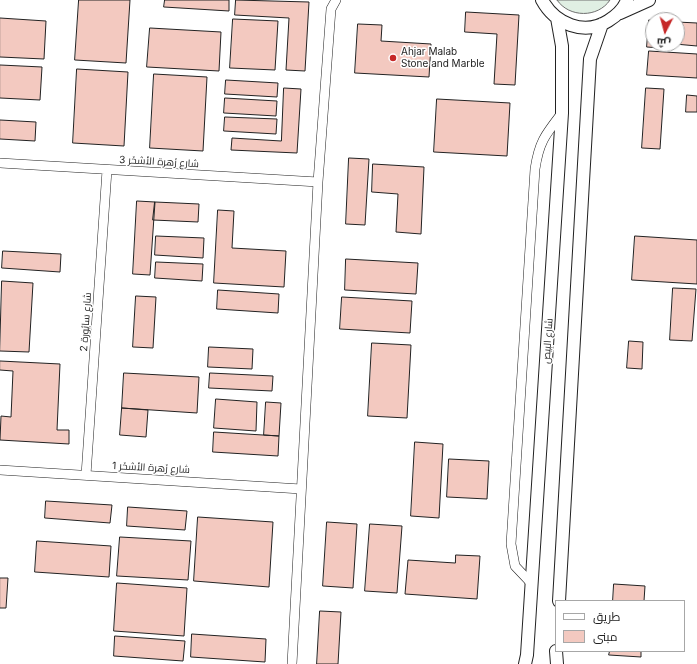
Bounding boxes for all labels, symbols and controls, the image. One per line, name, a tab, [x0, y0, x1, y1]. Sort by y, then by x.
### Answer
north arrow	[645, 12, 685, 52]
text: ش	[656, 35, 672, 51]
place label: Ahjar Malab Stone and Marble	[401, 46, 485, 70]
marker: Ahjar Malab Stone and Marble	[388, 53, 398, 63]
street label: شارع زَهرة الأشخَر 3	[119, 154, 199, 170]
street label: شارع سايُورة 2	[78, 292, 94, 352]
street label: شارع البِيص	[540, 318, 556, 364]
street label: شارع زَهرة الأشخَر 1	[112, 460, 190, 476]
legend	[555, 600, 685, 652]
text: طريق	[593, 609, 620, 624]
text: مبنى	[593, 629, 618, 644]

